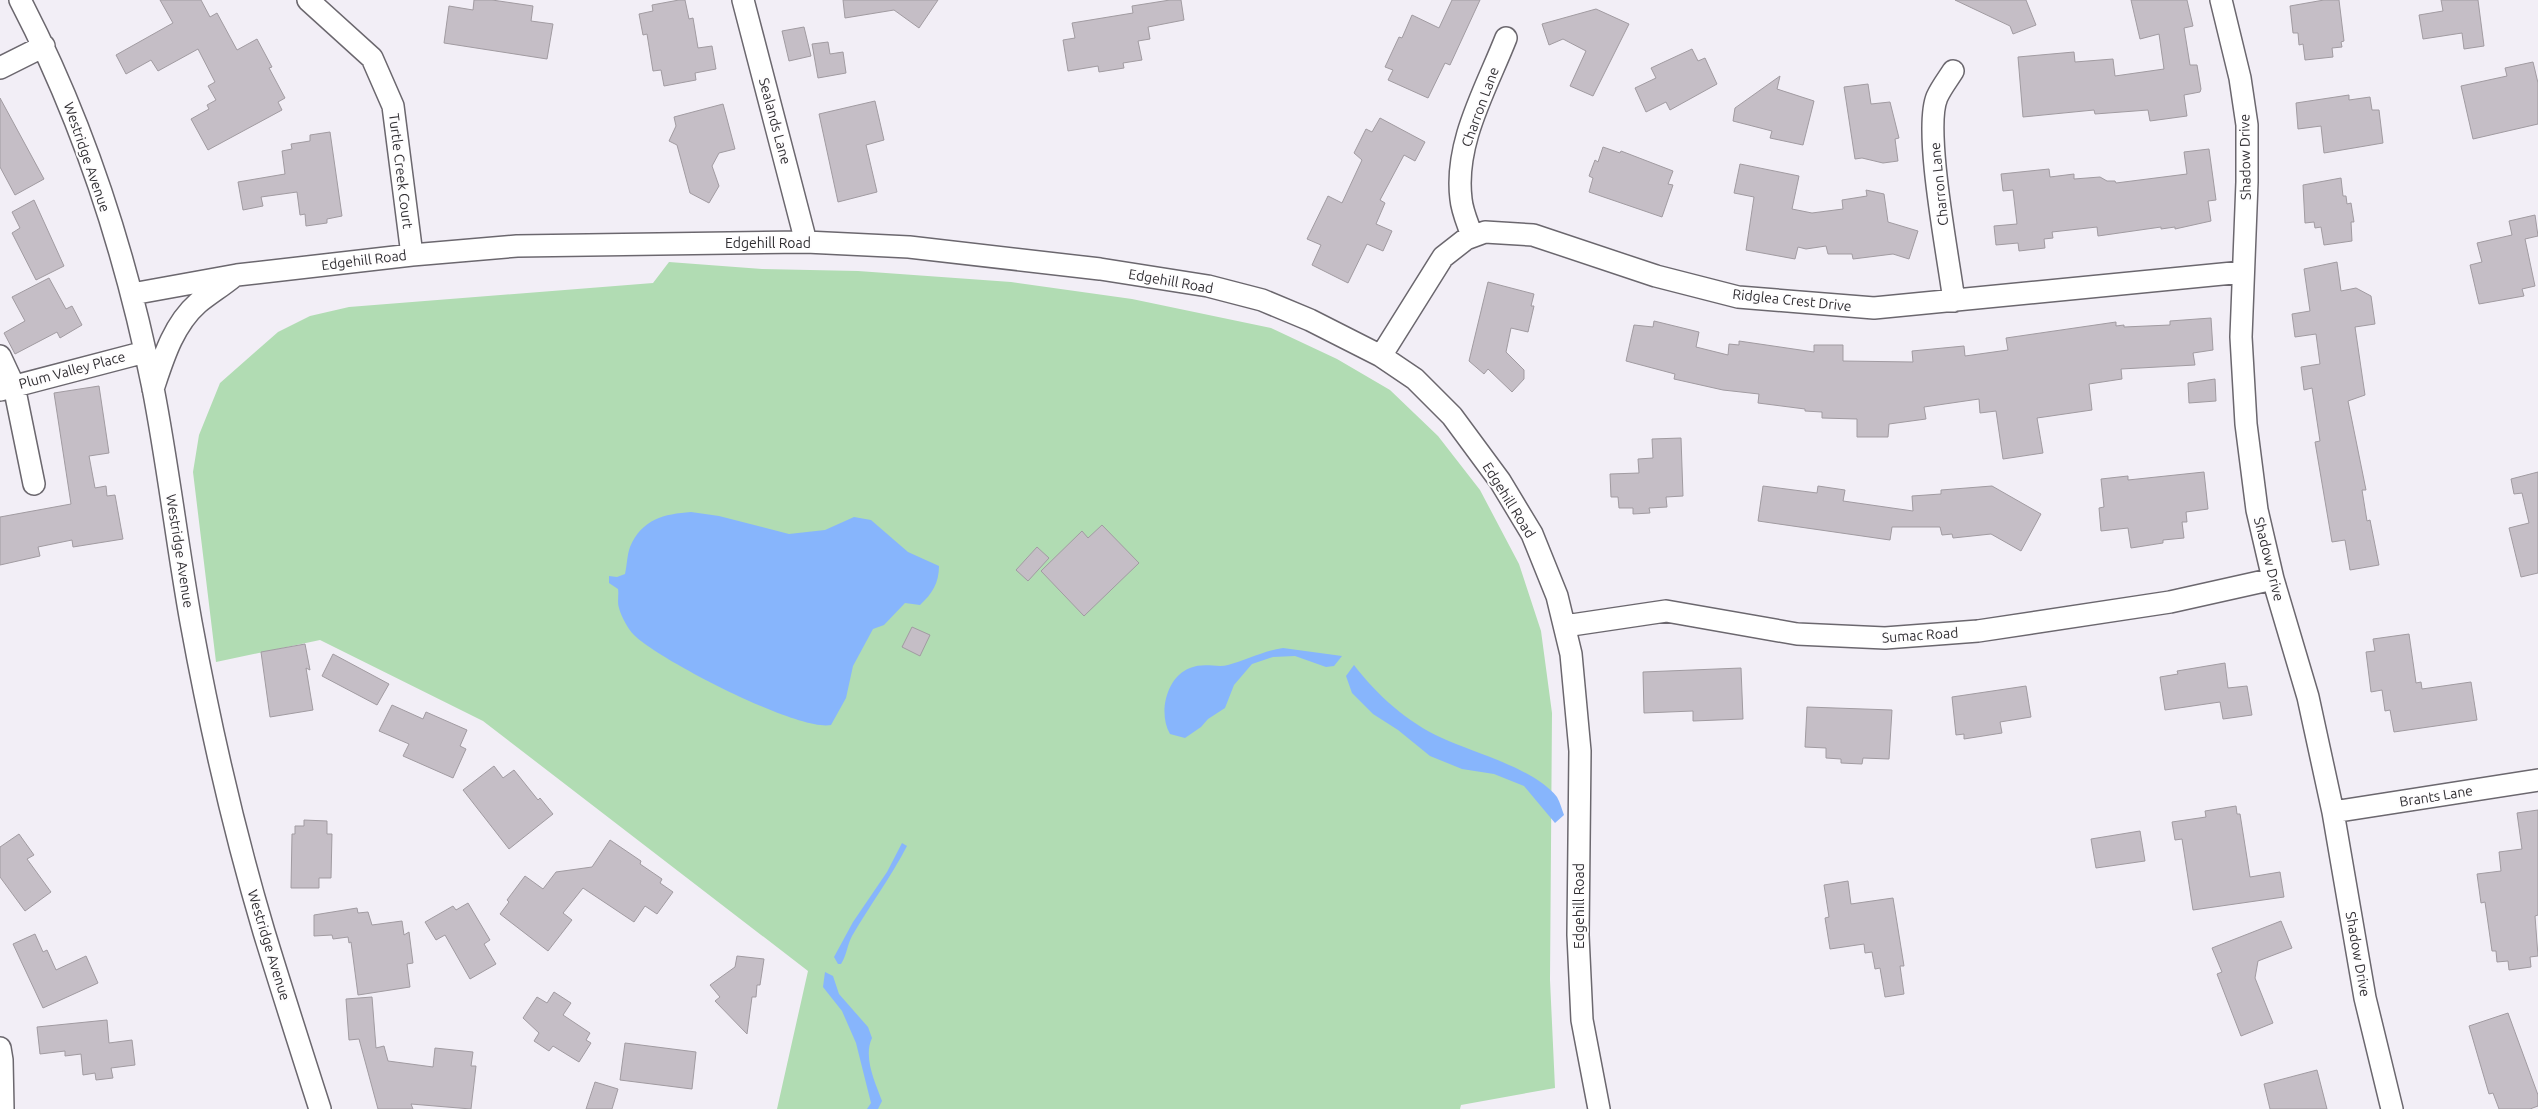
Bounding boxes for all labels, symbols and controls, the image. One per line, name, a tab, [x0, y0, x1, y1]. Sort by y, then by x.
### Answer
street label: Charron Lane	[1458, 65, 1502, 149]
street label: Sealands Lane	[756, 76, 794, 166]
street label: Westridge Avenue	[61, 100, 113, 214]
street label: Turtle Creek Court	[386, 112, 416, 230]
street label: Shadow Drive	[2236, 114, 2254, 200]
street label: Charron Lane	[1927, 141, 1951, 227]
street label: Edgehill Road	[725, 235, 811, 251]
street label: Edgehill Road	[320, 247, 408, 273]
street label: Edgehill Road	[1127, 266, 1215, 296]
street label: Ridglea Crest Drive	[1732, 286, 1852, 314]
street label: Plum Valley Place	[17, 348, 127, 392]
street label: Edgehill Road	[1479, 459, 1539, 541]
street label: Westridge Avenue	[163, 493, 197, 609]
street label: Shadow Drive	[2251, 515, 2287, 603]
street label: Sumac Road	[1881, 624, 1959, 646]
street label: Brants Lane	[2398, 782, 2474, 810]
street label: Edgehill Road	[1571, 863, 1587, 949]
street label: Westridge Avenue	[245, 888, 293, 1002]
street label: Shadow Drive	[2343, 910, 2373, 998]

